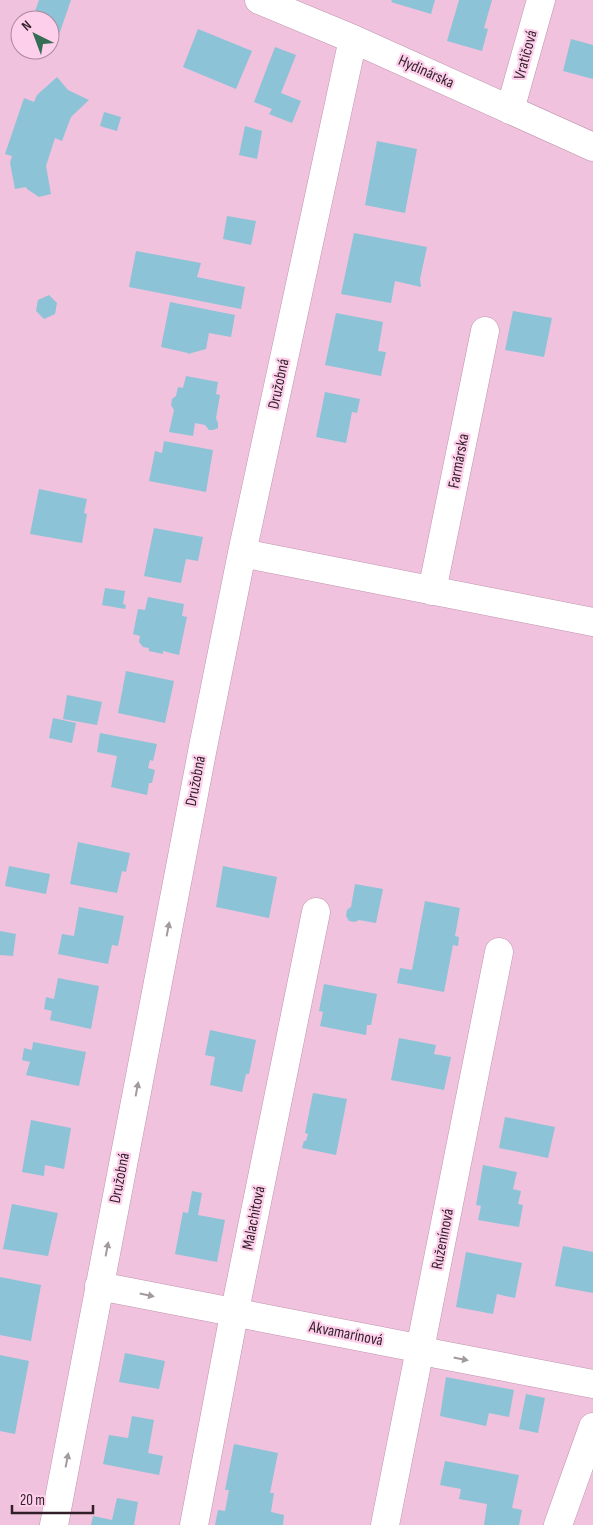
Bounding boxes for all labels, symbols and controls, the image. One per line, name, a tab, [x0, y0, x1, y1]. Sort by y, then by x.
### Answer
north arrow	[10, 10, 60, 60]
text: N	[18, 17, 35, 35]
street label: Vratičová	[510, 28, 542, 82]
street label: Hydinárska	[395, 51, 457, 93]
street label: Družobná	[264, 357, 294, 411]
street label: Farmárska	[444, 432, 474, 490]
street label: Družobná	[182, 754, 210, 808]
one-way arrow	[164, 921, 172, 937]
one-way arrow	[134, 1081, 142, 1097]
street label: Družobná	[106, 1151, 134, 1205]
street label: Malachitová	[239, 1185, 269, 1251]
street label: Ruženínová	[428, 1207, 458, 1271]
one-way arrow	[103, 1240, 111, 1256]
one-way arrow	[140, 1291, 155, 1299]
street label: Akvamarínová	[307, 1317, 385, 1350]
one-way arrow	[453, 1355, 469, 1363]
one-way arrow	[63, 1451, 71, 1467]
scale bar	[12, 1482, 94, 1514]
text: 20 m	[20, 1491, 45, 1510]

